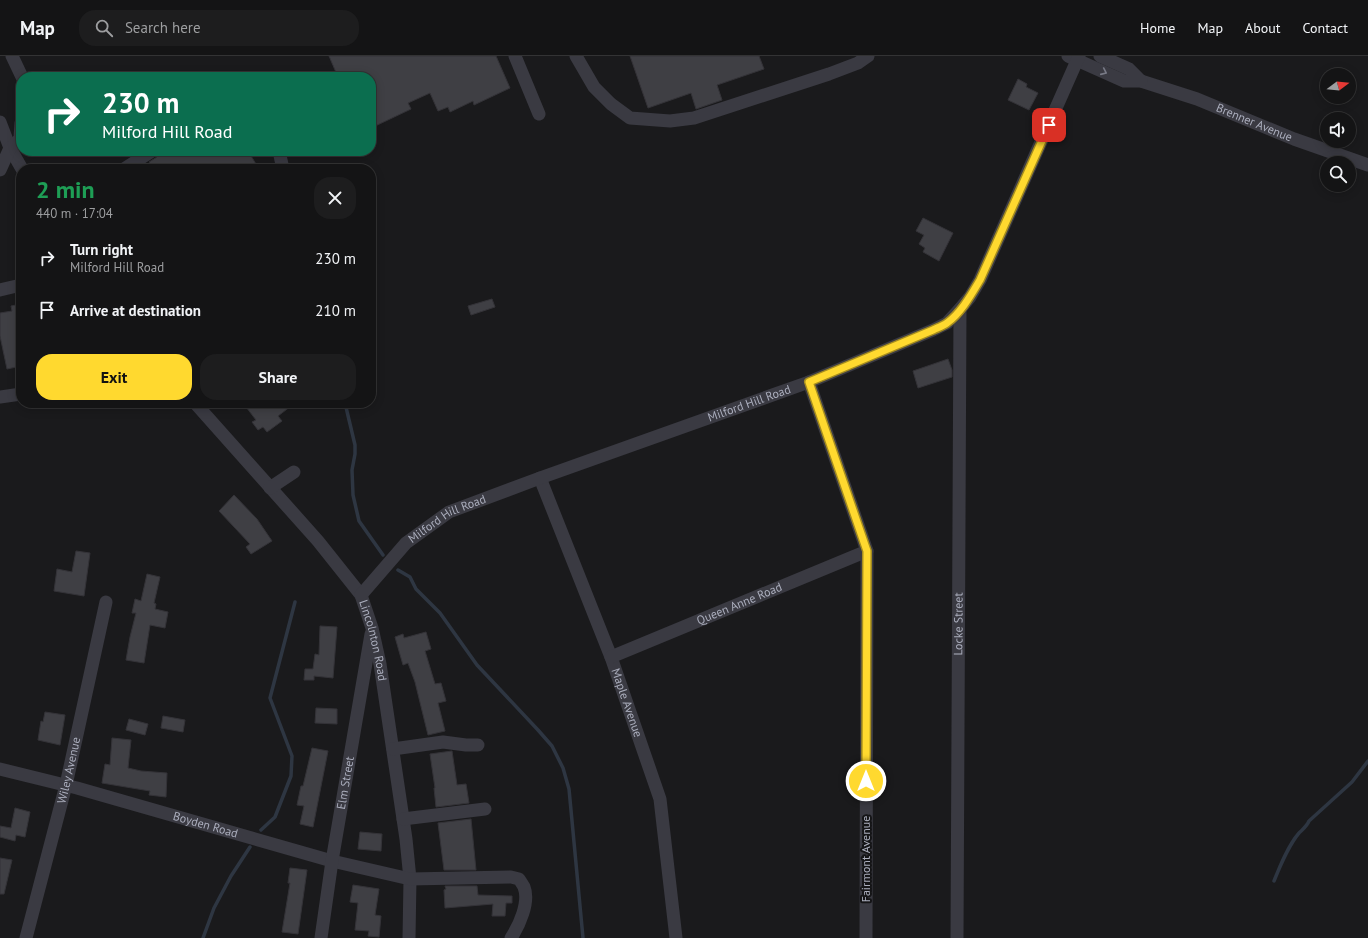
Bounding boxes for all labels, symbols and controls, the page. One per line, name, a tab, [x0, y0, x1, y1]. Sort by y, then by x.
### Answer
search box	[79, 10, 359, 46]
text: Map	[20, 16, 55, 40]
icon: search	[93, 17, 115, 39]
text: Search here	[125, 18, 201, 37]
text: Home	[1140, 19, 1175, 37]
text: Map	[1197, 19, 1223, 37]
text: About	[1245, 19, 1281, 37]
text: Contact	[1303, 19, 1348, 37]
one-way arrow	[1099, 67, 1107, 75]
north arrow	[1320, 68, 1356, 104]
map controls	[1320, 68, 1356, 192]
text: 230 m	[102, 84, 179, 121]
icon: right	[36, 88, 88, 140]
street label: Brenner Avenue	[1214, 100, 1295, 144]
pin	[1032, 108, 1066, 142]
button: sound	[1320, 112, 1356, 148]
icon: arrive	[1038, 114, 1060, 136]
text: Milford Hill Road	[102, 120, 232, 143]
button: search	[1320, 156, 1356, 192]
text: 2 min	[36, 174, 95, 205]
button: close	[314, 177, 356, 219]
text: 440 m · 17:04	[36, 205, 113, 222]
text: Turn right	[70, 240, 133, 259]
icon: right	[36, 247, 58, 269]
text: 230 m	[315, 249, 356, 268]
text: Milford Hill Road	[70, 259, 164, 276]
icon: arrive	[36, 299, 58, 321]
text: Arrive at destination	[70, 301, 201, 320]
text: 210 m	[315, 301, 356, 320]
button: Exit	[36, 354, 192, 400]
button: Share	[200, 354, 356, 400]
street label: Milford Hill Road	[705, 381, 793, 425]
street label: Milford Hill Road	[405, 491, 488, 546]
street label: Queen Anne Road	[694, 579, 784, 628]
street label: Locke Street	[950, 592, 966, 656]
street label: Lincolnton Road	[356, 598, 390, 682]
street label: Maple Avenue	[608, 666, 646, 739]
street label: Wiley Avenue	[53, 736, 83, 805]
street label: Elm Street	[333, 755, 357, 811]
position arrow	[845, 760, 887, 802]
street label: Boyden Road	[172, 808, 240, 841]
street label: Fairmont Avenue	[858, 816, 873, 902]

